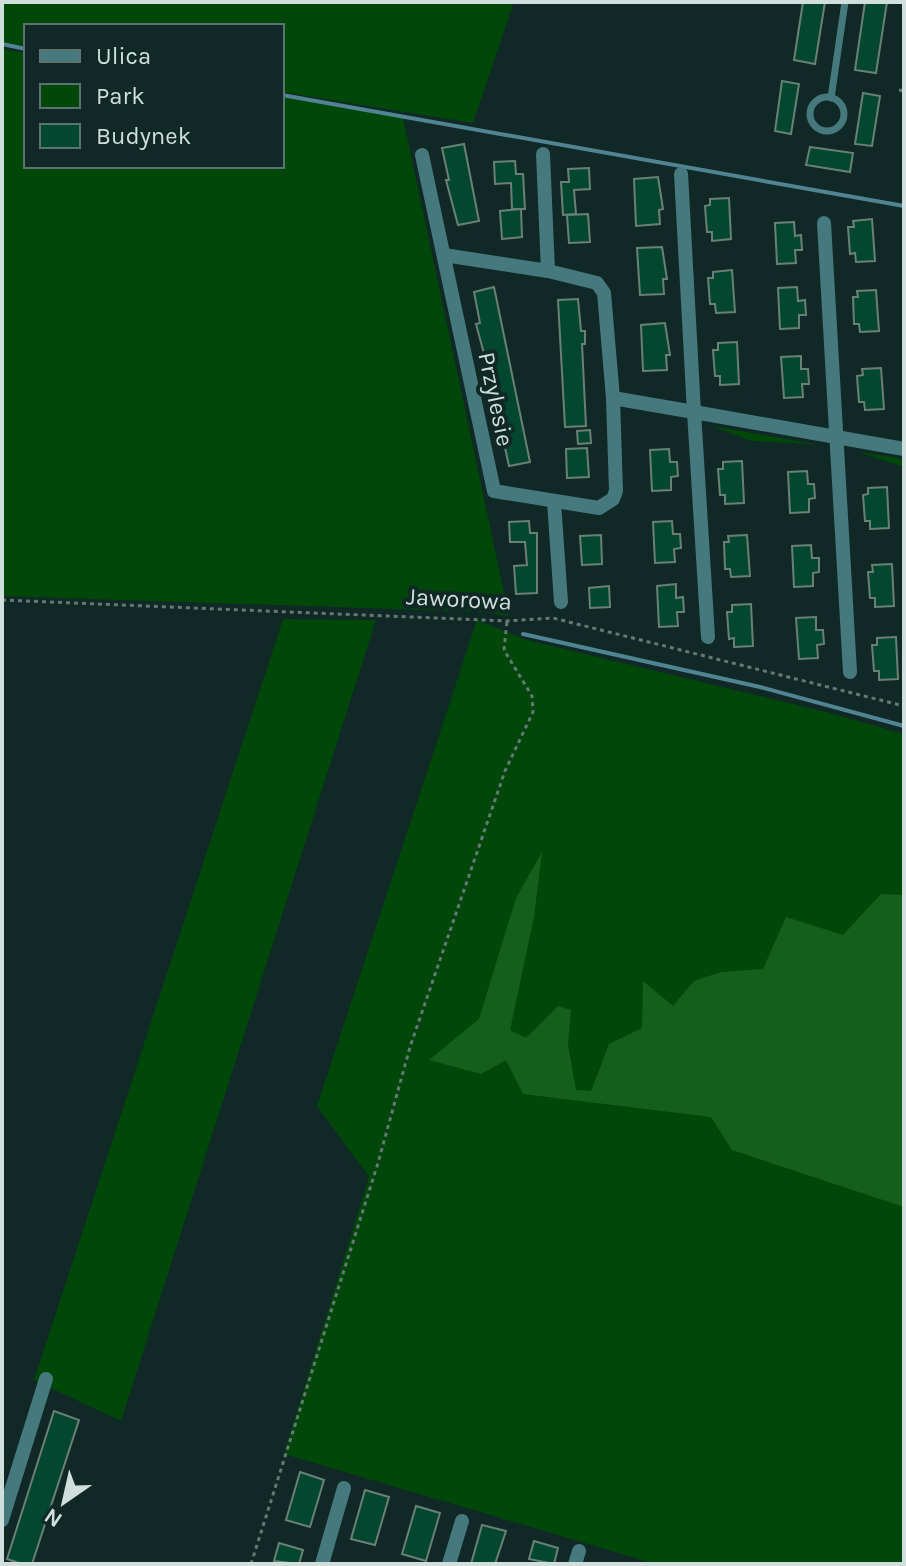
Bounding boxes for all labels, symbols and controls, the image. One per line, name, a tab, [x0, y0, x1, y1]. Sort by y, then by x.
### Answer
legend	[24, 24, 284, 168]
text: Ulica	[96, 42, 151, 70]
text: Park	[96, 82, 145, 110]
text: Budynek	[96, 122, 191, 150]
street label: Przylesie	[472, 349, 520, 449]
street label: Jaworowa	[405, 582, 513, 616]
north arrow	[24, 1462, 104, 1542]
text: N	[40, 1503, 67, 1533]

